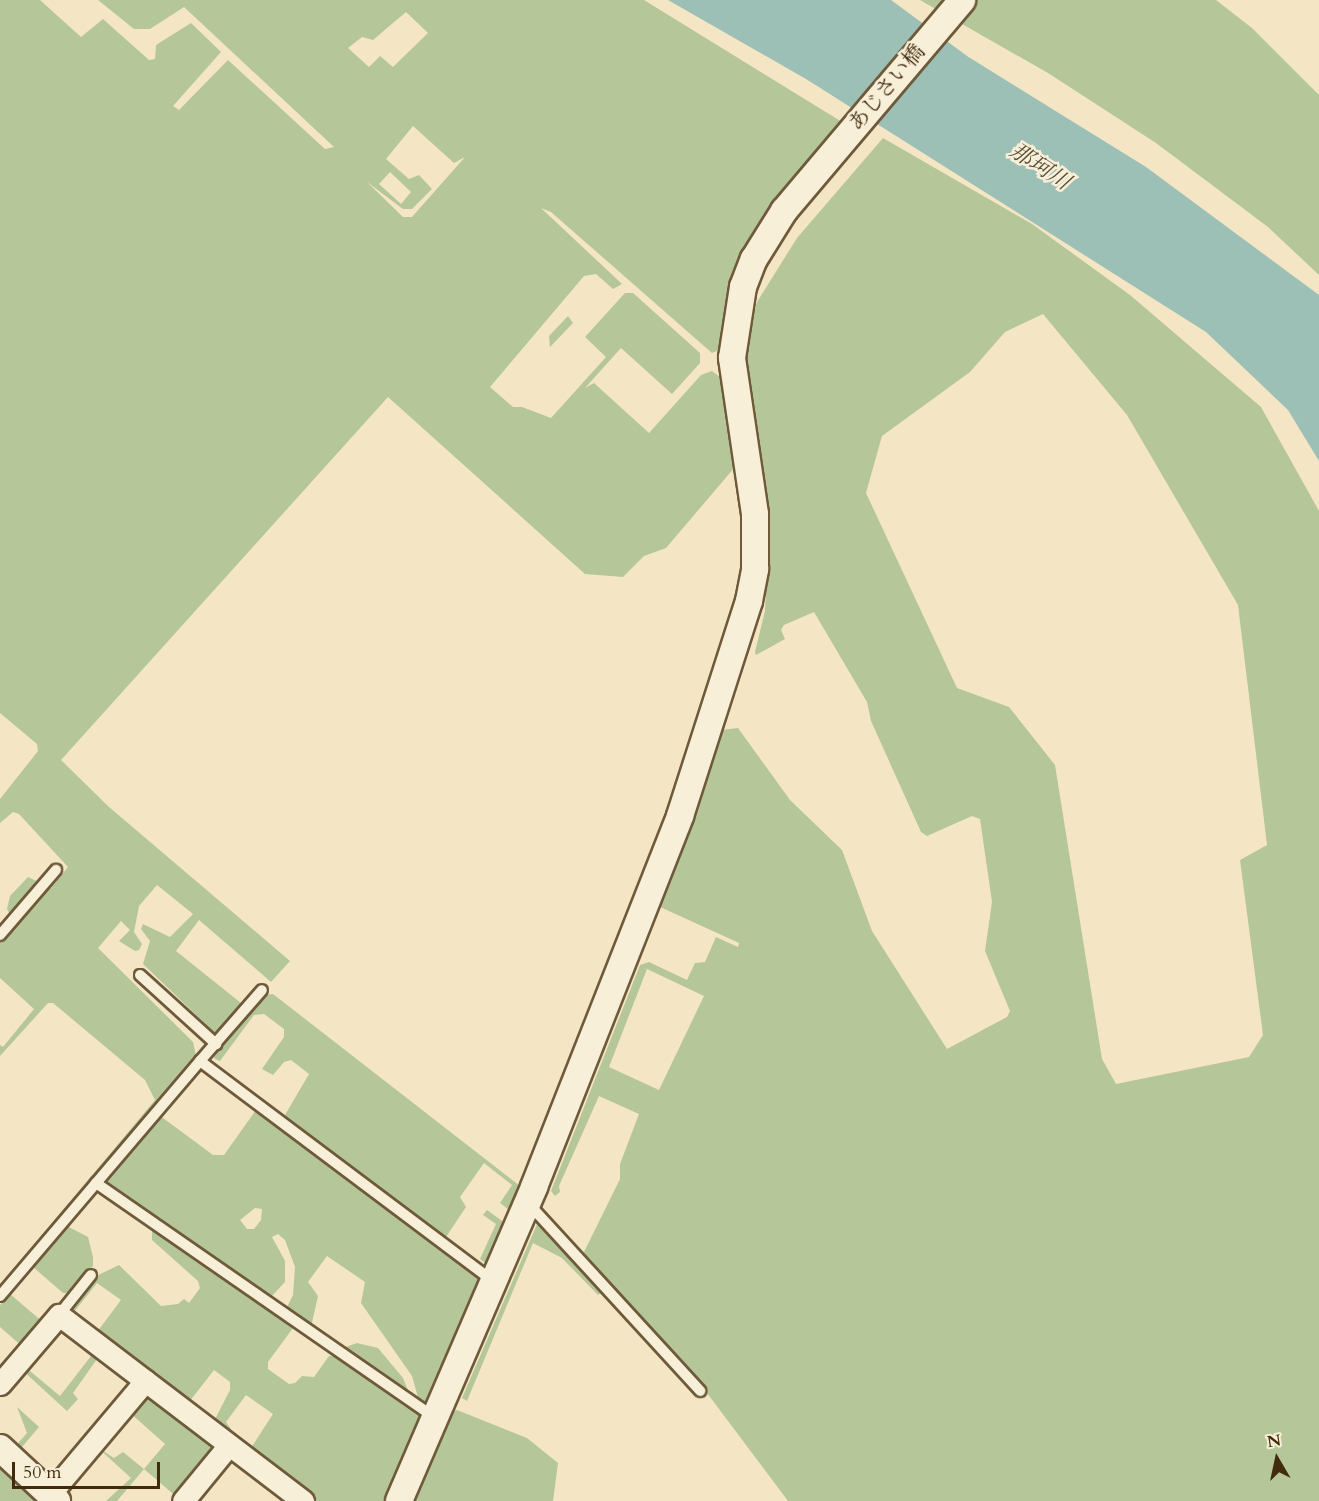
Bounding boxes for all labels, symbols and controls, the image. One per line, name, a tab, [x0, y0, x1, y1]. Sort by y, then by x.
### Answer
street label: あじさい橋	[844, 40, 930, 136]
water label: 那珂川	[1005, 138, 1075, 196]
north arrow	[1247, 1429, 1307, 1489]
text: N	[1266, 1429, 1283, 1453]
scale bar	[15, 1450, 164, 1488]
text: 50 m	[23, 1460, 62, 1485]

